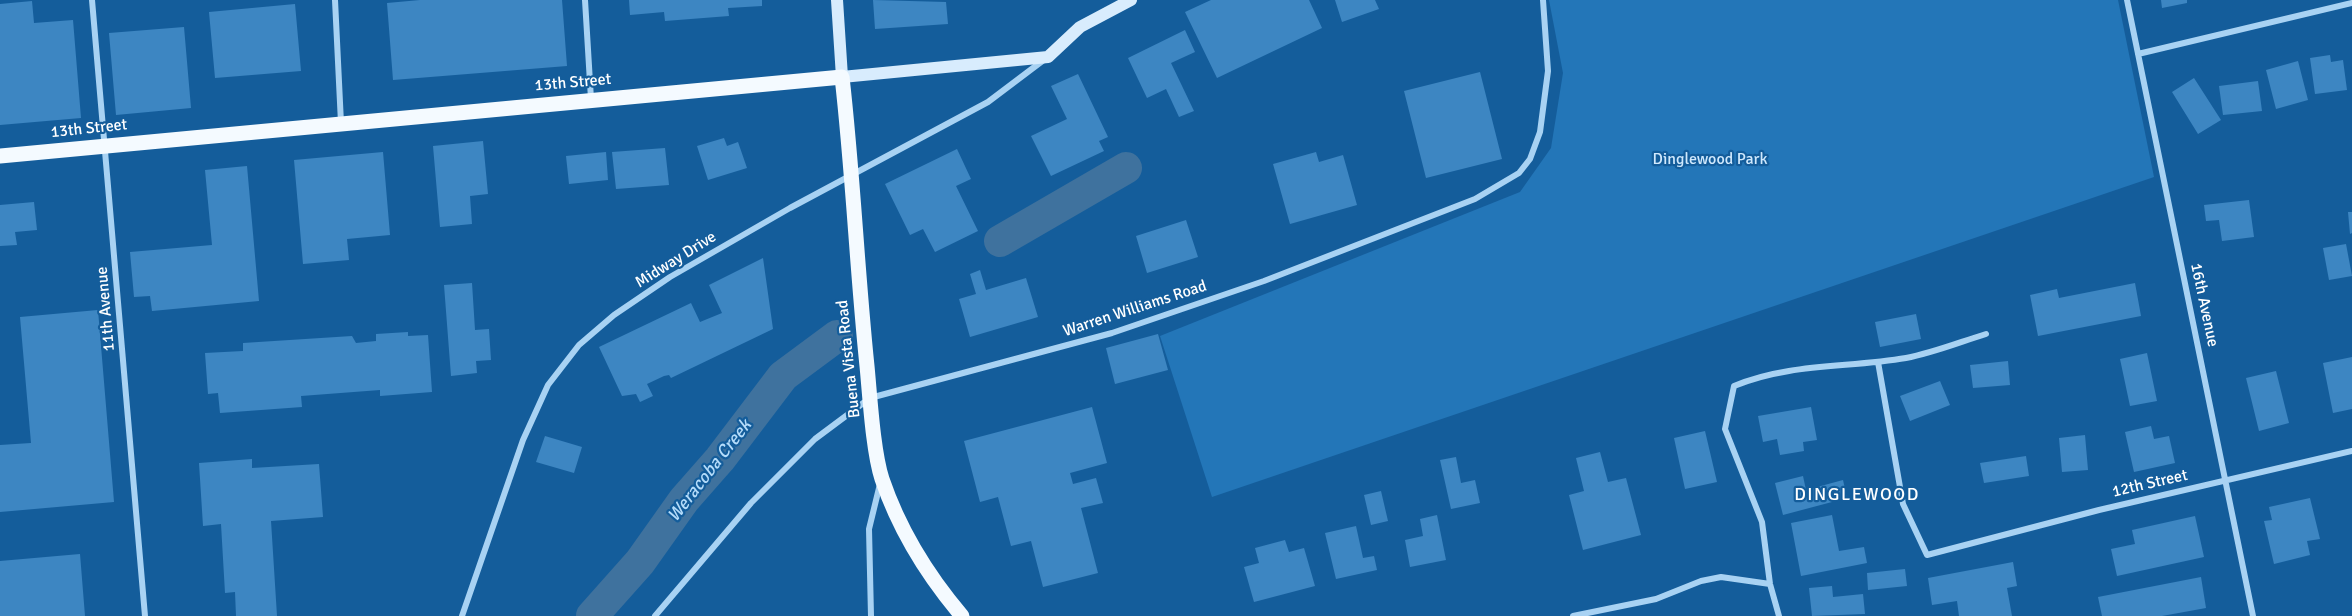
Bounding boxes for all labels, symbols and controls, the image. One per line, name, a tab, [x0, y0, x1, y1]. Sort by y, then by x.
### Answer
street label: 13th Street	[534, 70, 612, 96]
street label: 13th Street	[50, 115, 128, 143]
park label: Dinglewood Park	[1653, 150, 1767, 170]
street label: Midway Drive	[632, 228, 720, 292]
street label: 16th Avenue	[2186, 261, 2222, 349]
street label: 11th Avenue	[93, 266, 119, 352]
street label: Warren Williams Road	[1061, 277, 1209, 341]
street label: Buena Vista Road	[833, 299, 865, 419]
water label: Weracoba Creek	[663, 416, 757, 526]
street label: 12th Street	[2110, 466, 2190, 502]
district label: DINGLEWOOD	[1794, 484, 1920, 506]

